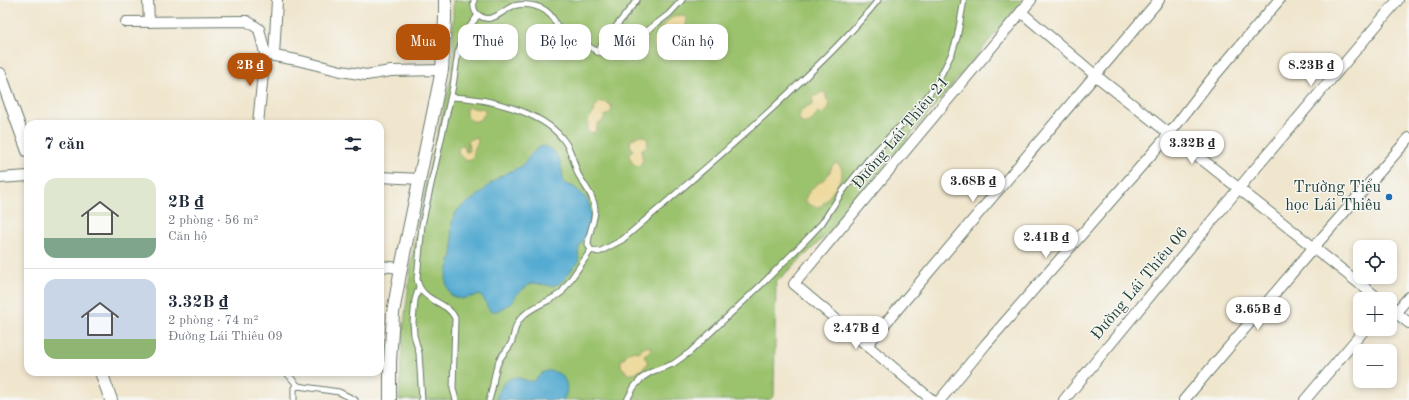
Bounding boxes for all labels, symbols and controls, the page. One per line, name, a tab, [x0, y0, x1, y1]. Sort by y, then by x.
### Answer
chip: Mua	[396, 24, 450, 60]
chip: Thuê	[458, 24, 518, 60]
chip: Bộ lọc	[526, 24, 591, 60]
chip: Mới	[599, 24, 649, 60]
chip: Căn hộ	[657, 24, 728, 60]
pin: 2B ₫	[226, 53, 274, 87]
pin: 8.23B ₫	[1274, 53, 1348, 87]
text: 2B ₫	[236, 59, 264, 72]
text: 8.23B ₫	[1288, 59, 1334, 72]
street label: Đường Lái Thiêu 21	[849, 74, 953, 192]
pin: 3.32B ₫	[1155, 131, 1229, 165]
icon: filters	[342, 133, 364, 155]
text: 7 căn	[44, 136, 85, 153]
text: 3.32B ₫	[1169, 137, 1215, 150]
pin: 3.68B ₫	[936, 169, 1010, 203]
text: 3.68B ₫	[950, 175, 996, 188]
place label: Trường Tiểu học Lái Thiêu	[1285, 178, 1381, 214]
marker: Trường Tiểu học Lái Thiêu	[1384, 192, 1394, 202]
icon: home	[76, 194, 124, 242]
text: 2B ₫	[168, 194, 203, 211]
text: 2 phòng · 56 m²	[168, 214, 258, 227]
pin: 2.41B ₫	[1009, 225, 1083, 259]
street label: Đường Lái Thiêu 06	[1088, 225, 1192, 343]
text: Căn hộ	[168, 230, 207, 243]
text: 2.41B ₫	[1023, 231, 1069, 244]
map controls	[1353, 240, 1397, 388]
button: locate	[1353, 240, 1397, 284]
button: +	[1353, 292, 1397, 336]
text: 3.32B ₫	[168, 294, 228, 311]
icon: home	[76, 295, 124, 343]
pin: 3.65B ₫	[1221, 297, 1295, 331]
text: 3.65B ₫	[1235, 303, 1281, 316]
text: 2 phòng · 74 m²	[168, 314, 258, 327]
pin: 2.47B ₫	[819, 316, 893, 350]
text: 2.47B ₫	[833, 322, 879, 335]
text: Đường Lái Thiêu 09	[168, 330, 283, 343]
button: −	[1353, 344, 1397, 388]

